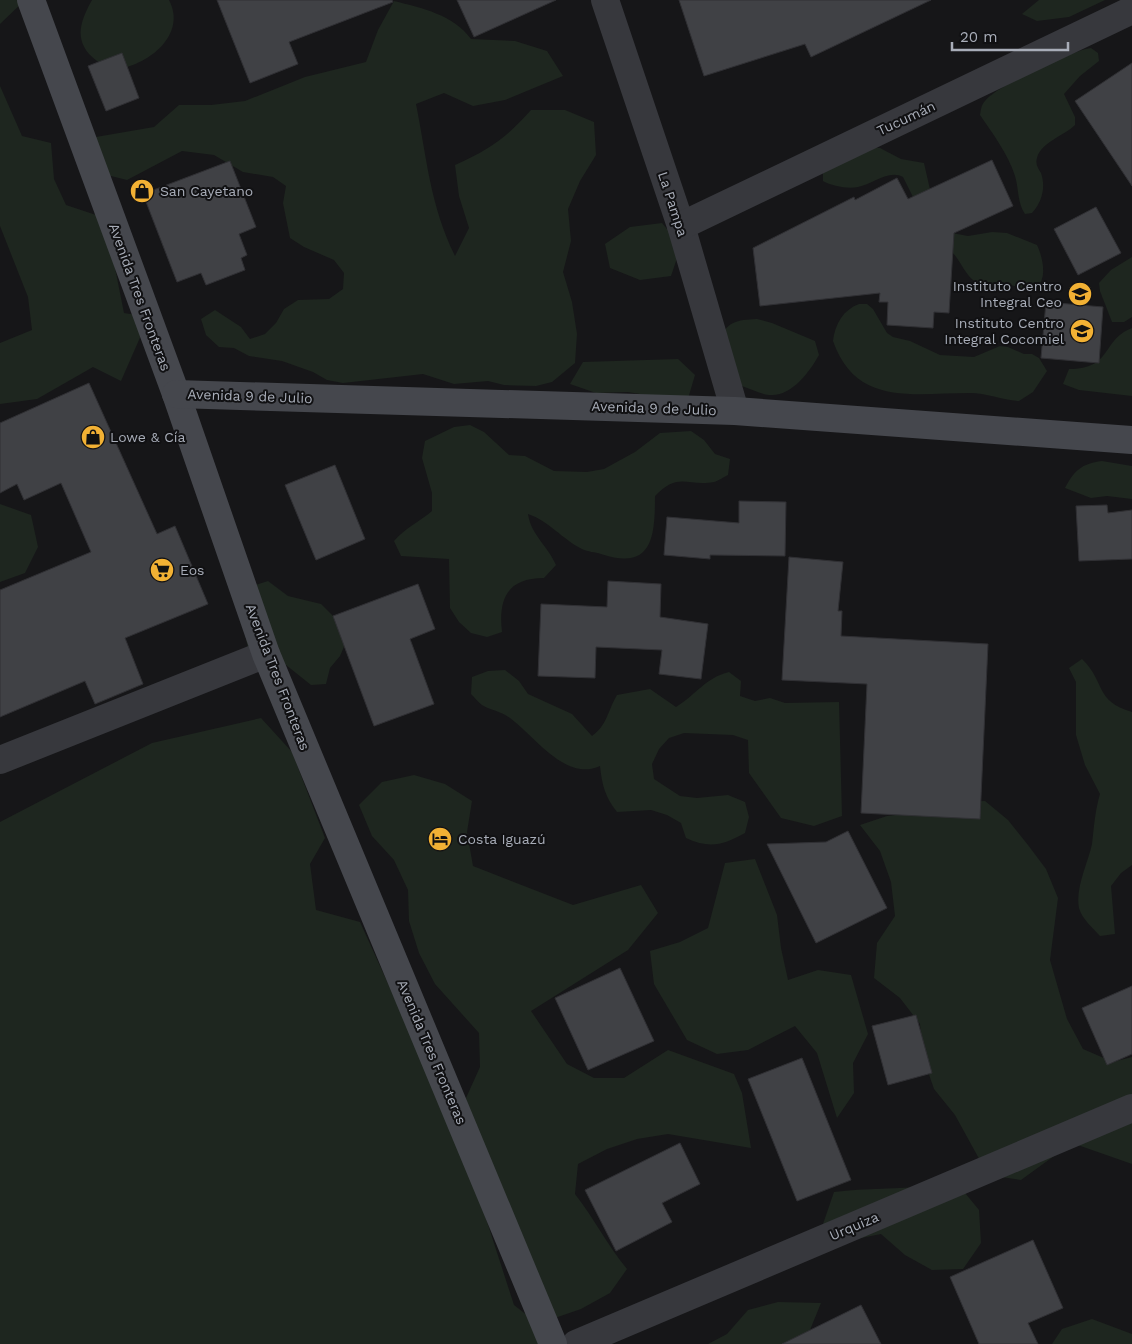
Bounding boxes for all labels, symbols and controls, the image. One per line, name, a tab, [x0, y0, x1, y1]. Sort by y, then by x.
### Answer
scale bar	[952, 20, 1068, 52]
text: 20 m	[960, 28, 998, 46]
street label: Tucumán	[874, 98, 938, 138]
street label: La Pampa	[655, 170, 691, 239]
shop icon: San Cayetano	[129, 178, 155, 204]
place label: San Cayetano	[160, 183, 253, 199]
street label: Avenida Tres Fronteras	[106, 221, 174, 373]
place label: Instituto Centro Integral Ceo	[953, 278, 1062, 310]
school or university icon: Instituto Centro Integral Ceo	[1067, 281, 1093, 307]
place label: Instituto Centro Integral Cocomiel	[944, 315, 1065, 347]
school or university icon: Instituto Centro Integral Cocomiel	[1069, 318, 1095, 344]
street label: Avenida 9 de Julio	[187, 386, 313, 406]
street label: Avenida 9 de Julio	[591, 398, 717, 418]
shop icon: Lowe & Cía	[80, 424, 106, 450]
place label: Lowe & Cía	[110, 429, 185, 445]
supermarket icon: Eos	[149, 557, 175, 583]
place label: Eos	[180, 562, 204, 578]
street label: Avenida Tres Fronteras	[243, 601, 313, 753]
hotel icon: Costa Iguazú	[427, 826, 453, 852]
place label: Costa Iguazú	[458, 831, 546, 847]
street label: Avenida Tres Fronteras	[394, 977, 470, 1127]
street label: Urquiza	[827, 1208, 881, 1243]

